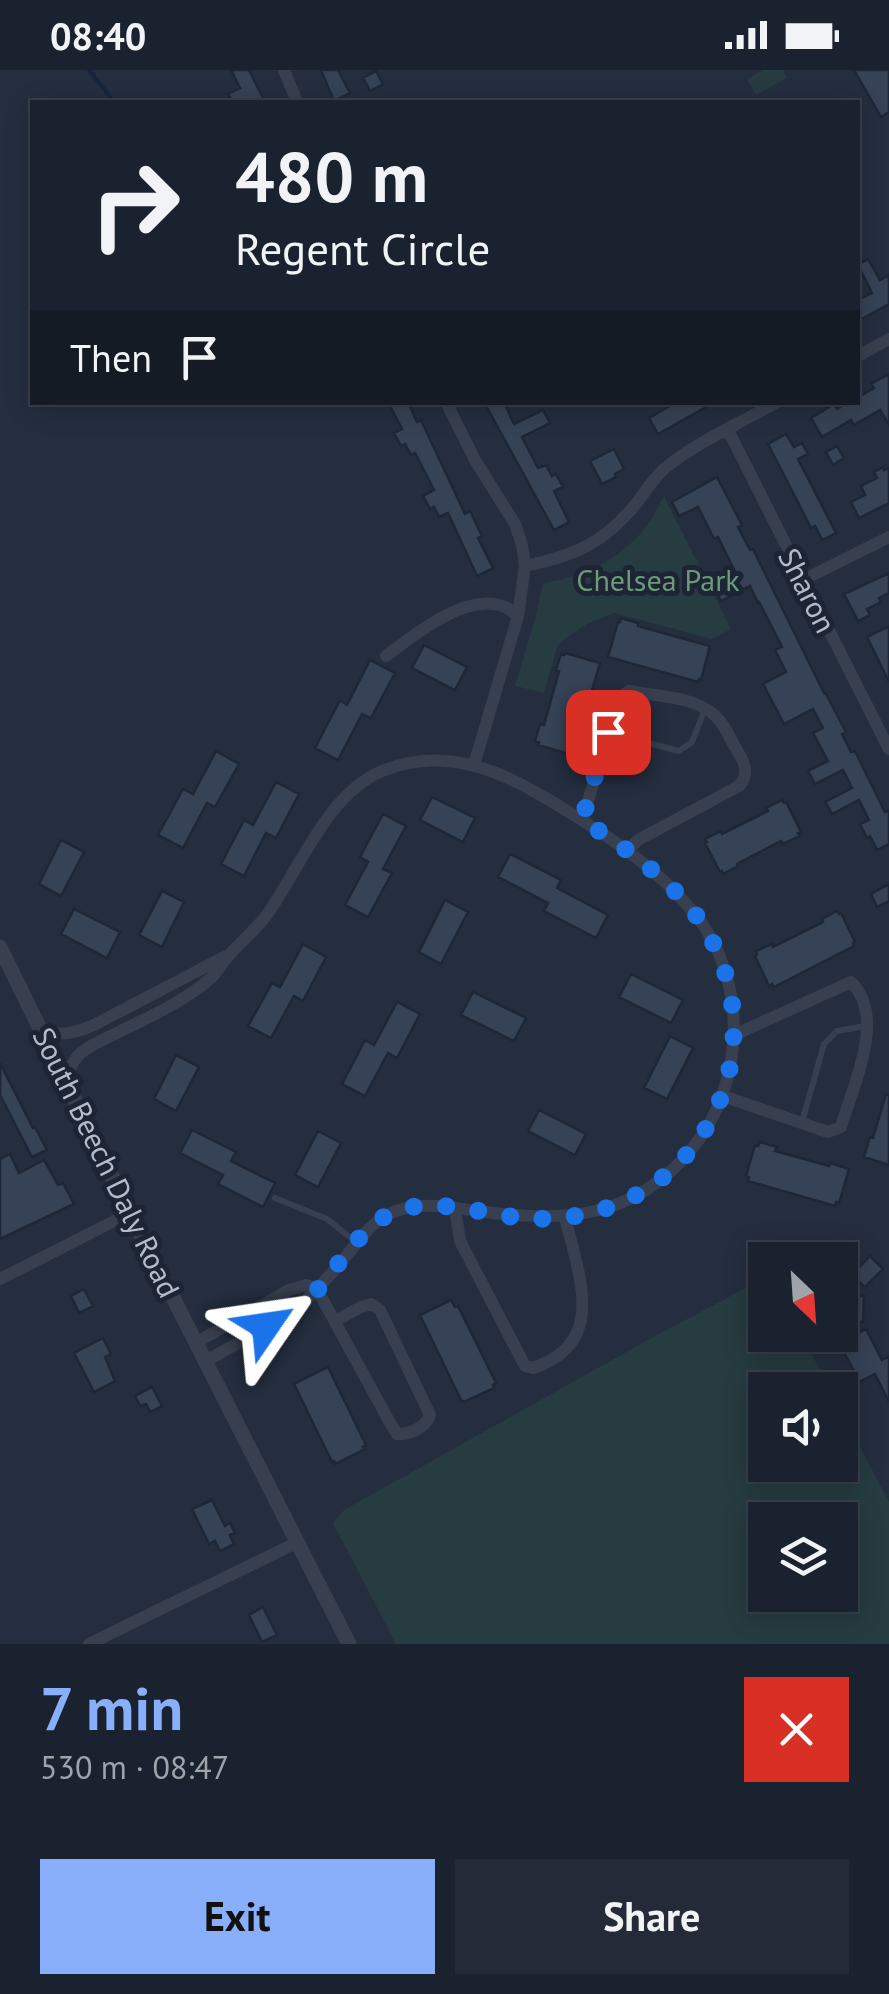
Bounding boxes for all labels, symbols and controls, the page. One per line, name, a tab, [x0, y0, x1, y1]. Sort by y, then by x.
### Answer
text: 08:40	[50, 11, 146, 60]
text: 480 m	[235, 131, 428, 221]
icon: right	[70, 140, 200, 270]
text: Regent Circle	[235, 219, 490, 277]
icon: arrive	[172, 330, 227, 385]
text: Then	[70, 333, 152, 382]
street label: Sharon	[770, 541, 846, 639]
park label: Chelsea Park	[576, 560, 740, 599]
pin	[566, 690, 651, 775]
icon: arrive	[581, 705, 636, 760]
street label: South Beech Daly Road	[25, 1021, 189, 1303]
north arrow	[748, 1242, 858, 1352]
map controls	[748, 1242, 858, 1612]
position arrow	[214, 1274, 318, 1378]
button: sound	[748, 1372, 858, 1482]
button: layers	[748, 1502, 858, 1612]
text: 7 min	[40, 1669, 183, 1747]
button: close	[744, 1677, 849, 1782]
text: 530 m · 08:47	[40, 1746, 229, 1788]
button: Exit	[40, 1859, 435, 1974]
button: Share	[455, 1859, 849, 1974]

